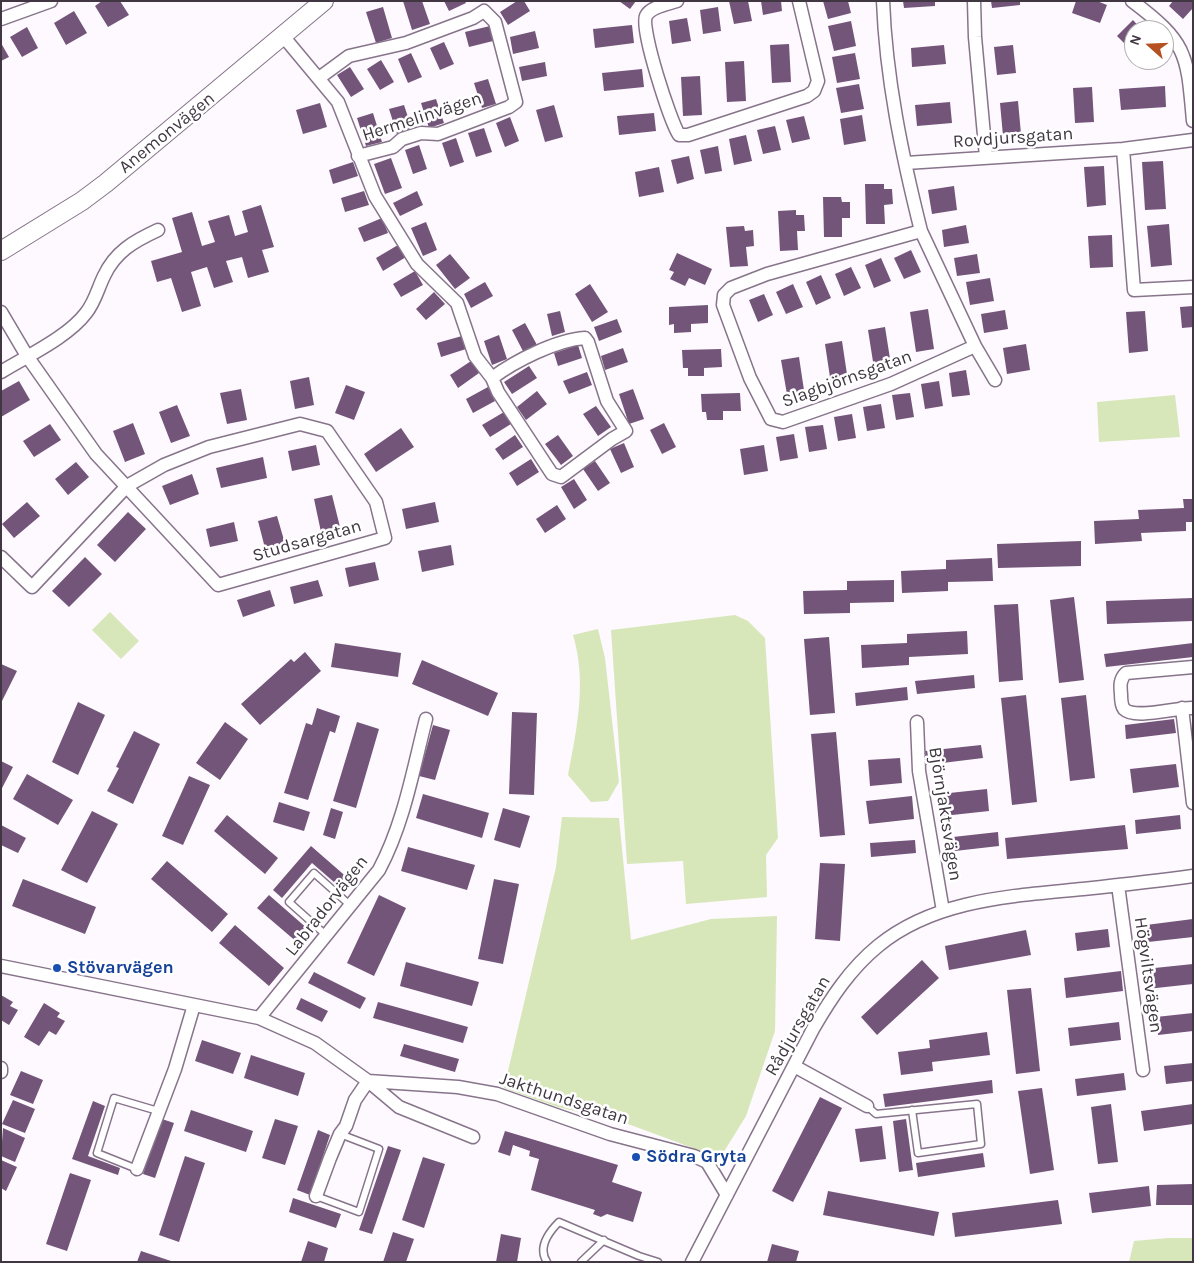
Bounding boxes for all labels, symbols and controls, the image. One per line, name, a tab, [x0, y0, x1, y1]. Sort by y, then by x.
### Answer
north arrow	[1124, 20, 1174, 70]
text: N	[1126, 32, 1145, 48]
street label: Anemonvägen	[115, 88, 219, 178]
street label: Hermelinvägen	[360, 88, 484, 146]
street label: Rovdjursgatan	[952, 123, 1074, 153]
street label: Slagbjörnsgatan	[779, 345, 915, 413]
street label: Studsargatan	[250, 515, 364, 567]
street label: Björnjaktsvägen	[924, 746, 966, 882]
street label: Labradorvägen	[281, 851, 373, 961]
street label: Högviltsvägen	[1129, 916, 1167, 1034]
place label: Stövarvägen	[67, 957, 174, 979]
marker: Stövarvägen	[51, 962, 63, 974]
street label: Rådjursgatan	[761, 972, 835, 1080]
street label: Jakthundsgatan	[497, 1068, 631, 1130]
place label: Södra Gryta	[646, 1146, 747, 1168]
marker: Södra Gryta	[630, 1151, 642, 1163]

